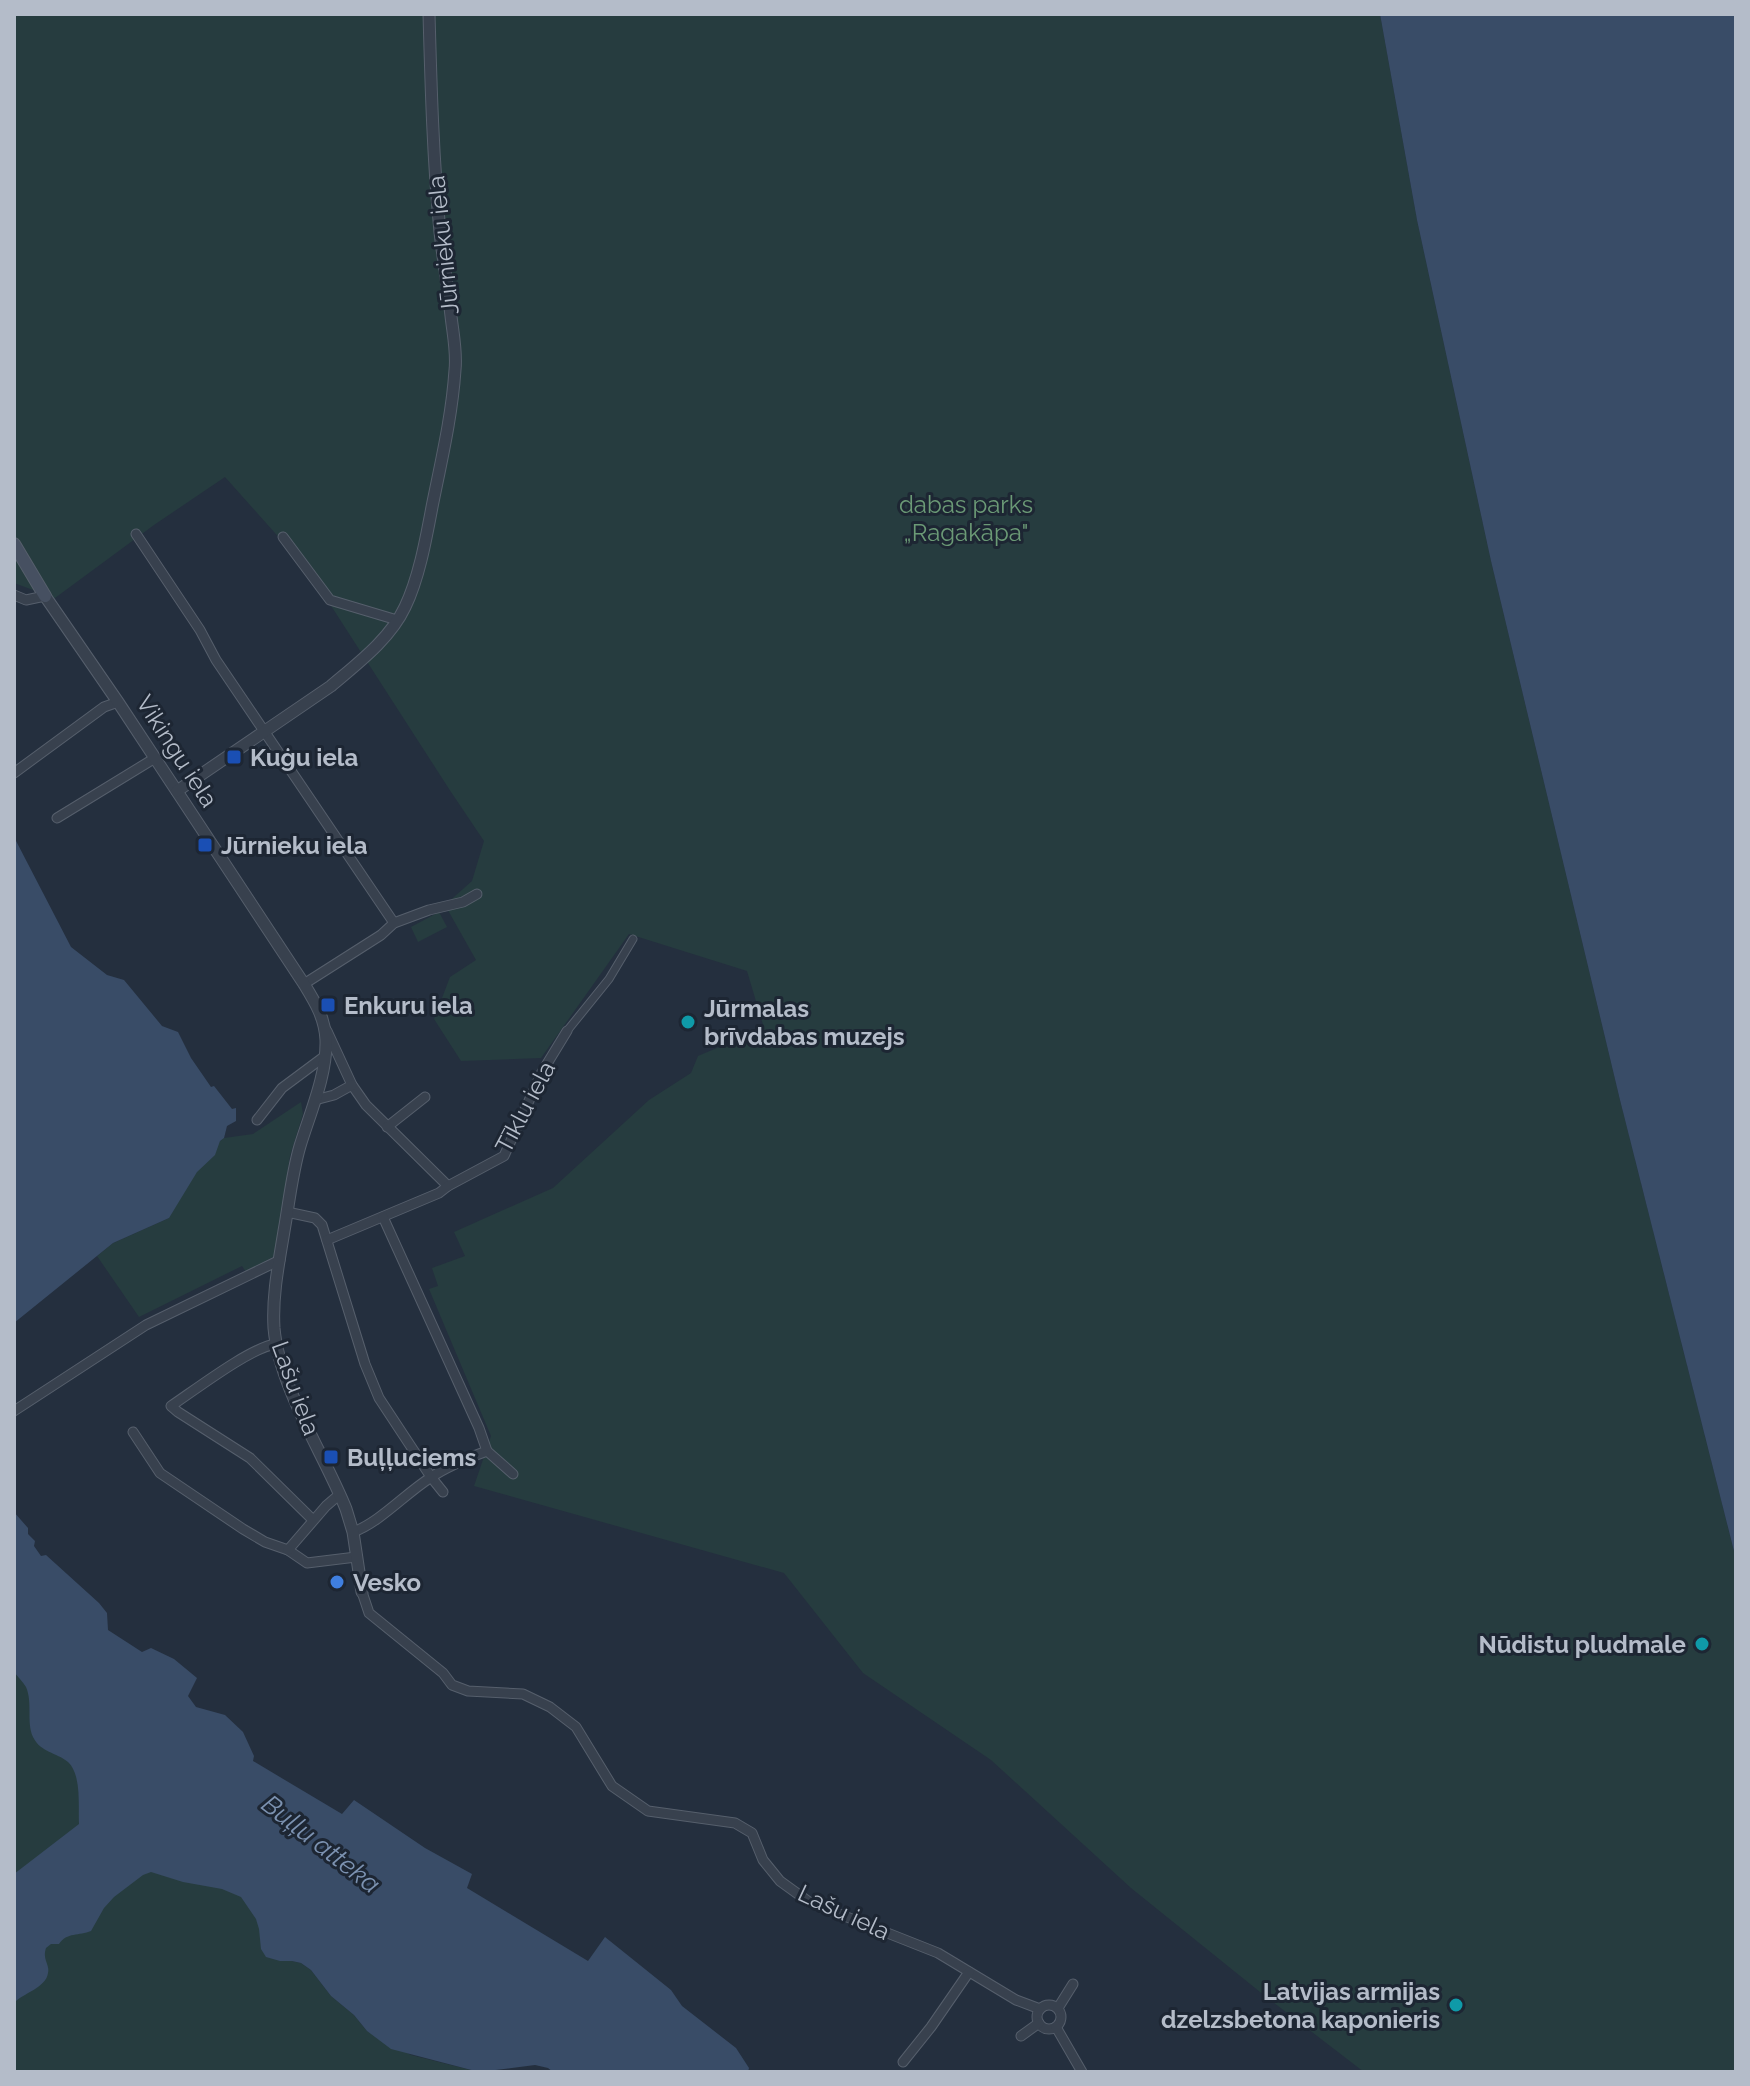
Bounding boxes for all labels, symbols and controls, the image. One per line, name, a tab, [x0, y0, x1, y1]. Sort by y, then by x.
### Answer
street label: Jūrnieku iela	[421, 174, 465, 316]
park label: dabas parks „Ragakāpa"	[899, 490, 1033, 547]
street label: Vikingu iela	[130, 690, 224, 812]
place label: Kuģu iela	[250, 743, 358, 772]
marker: Kuģu iela	[225, 748, 243, 766]
place label: Jūrnieku iela	[221, 831, 368, 860]
marker: Jūrnieku iela	[196, 836, 214, 854]
place label: Enkuru iela	[344, 991, 473, 1020]
place label: Jūrmalas brīvdabas muzejs	[704, 994, 905, 1051]
marker: Enkuru iela	[319, 996, 337, 1014]
marker: Jūrmalas brīvdabas muzejs	[679, 1013, 697, 1031]
street label: Tīklu iela	[489, 1056, 561, 1158]
street label: Lašu iela	[266, 1337, 326, 1439]
place label: Buļļuciems	[347, 1443, 477, 1472]
marker: Buļļuciems	[322, 1448, 340, 1466]
place label: Vesko	[353, 1568, 421, 1597]
marker: Vesko	[328, 1573, 346, 1591]
place label: Nūdistu pludmale	[1478, 1630, 1686, 1659]
marker: Nūdistu pludmale	[1693, 1635, 1711, 1653]
water label: Buļļu atteka	[256, 1789, 386, 1899]
street label: Lašu iela	[793, 1878, 895, 1946]
place label: Latvijas armijas dzelzsbetona kaponieris	[1161, 1977, 1440, 2034]
marker: Latvijas armijas dzelzsbetona kaponieris	[1447, 1996, 1465, 2014]

